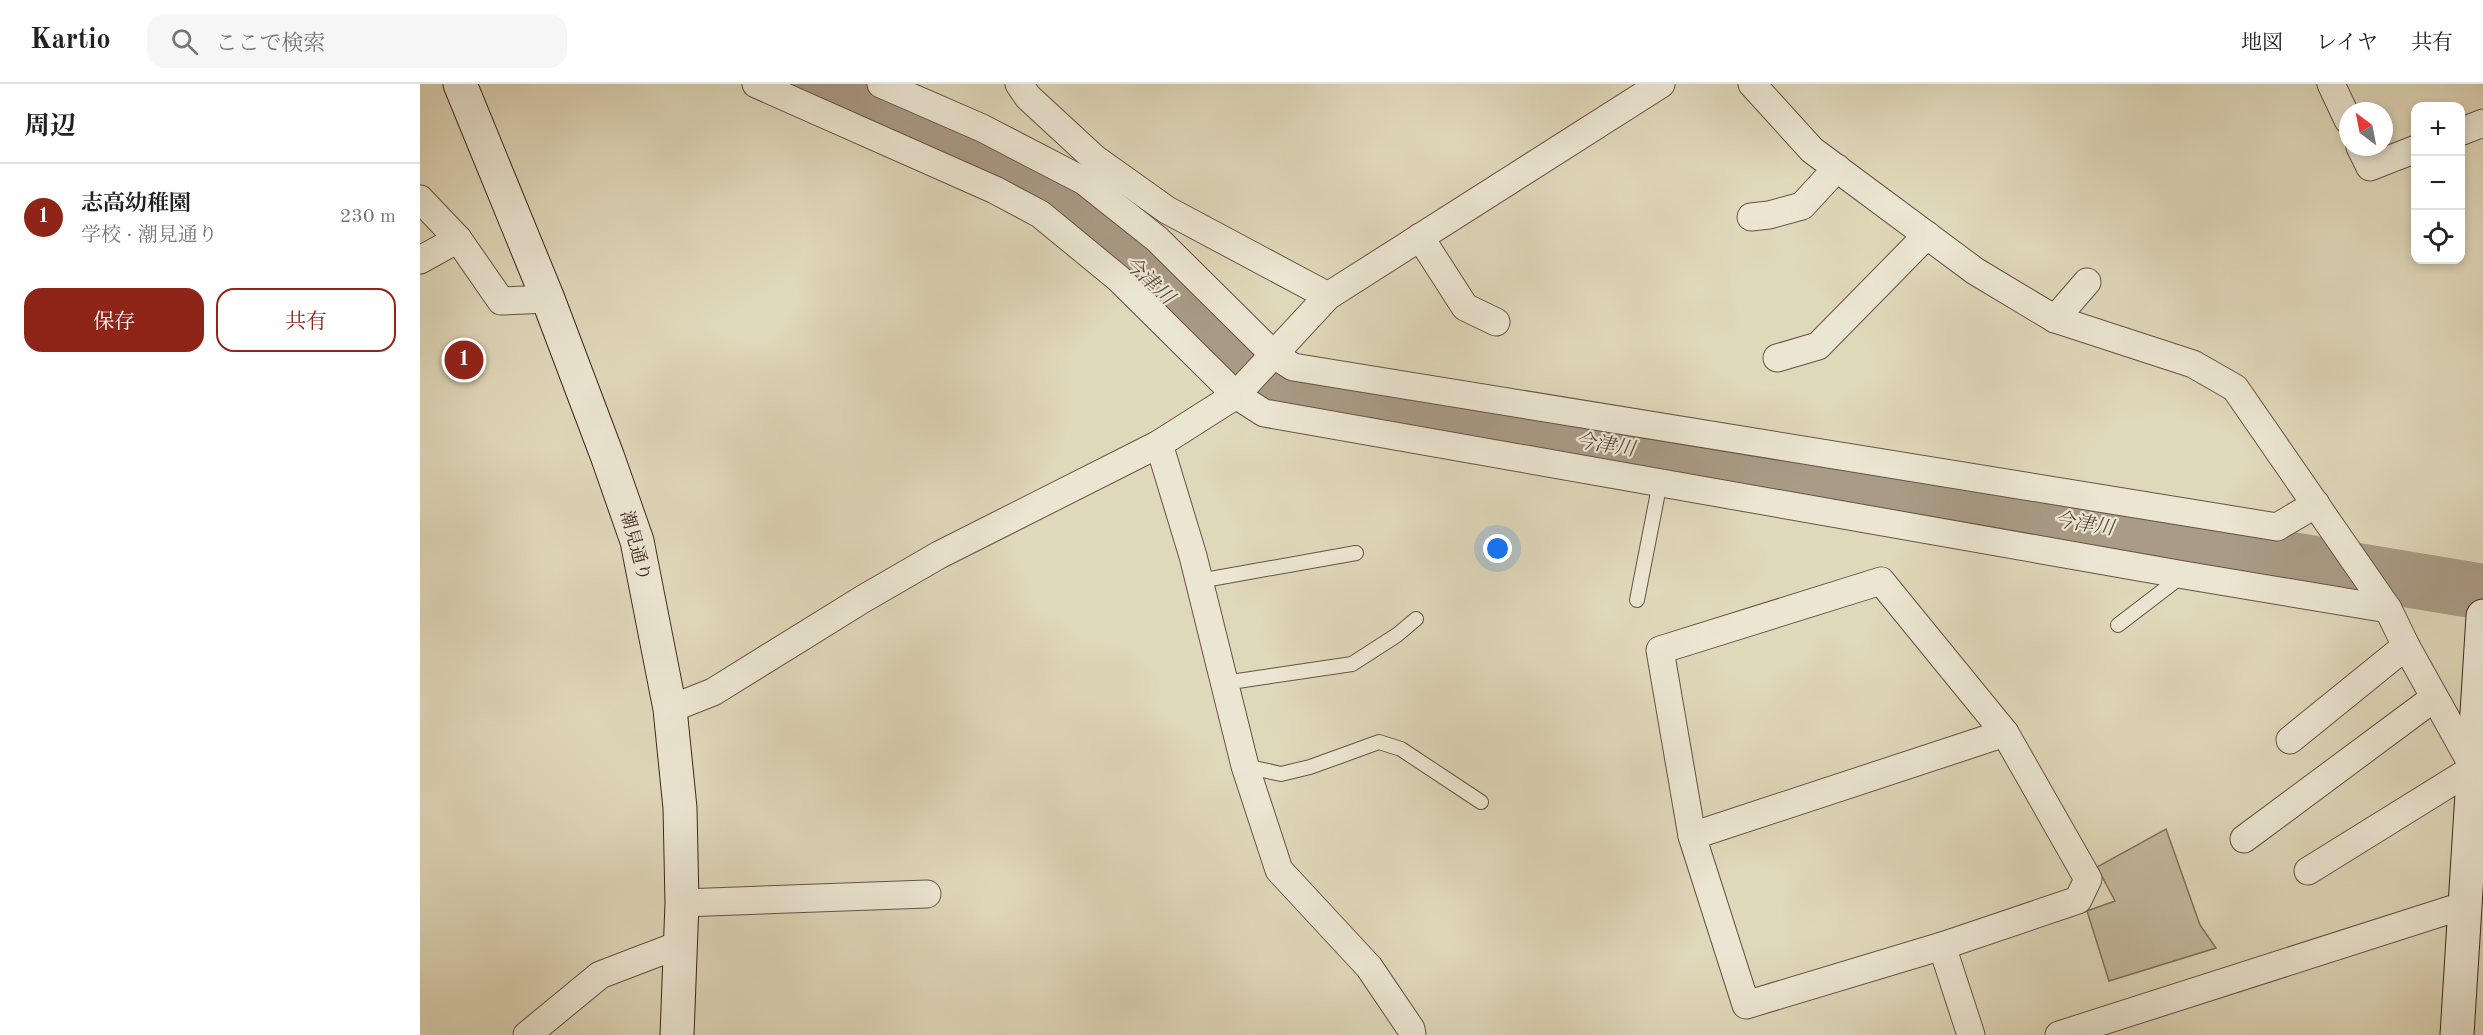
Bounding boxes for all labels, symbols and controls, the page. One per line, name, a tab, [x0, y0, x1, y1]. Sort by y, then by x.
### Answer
search box	[147, 14, 567, 68]
icon: search	[168, 25, 201, 58]
text: Kartio	[30, 27, 111, 55]
text: ここで検索	[216, 33, 326, 55]
text: 地図	[2241, 33, 2283, 54]
text: レイヤ	[2316, 33, 2378, 54]
text: 共有	[2411, 33, 2453, 54]
north arrow	[2339, 102, 2393, 156]
map controls	[2411, 102, 2465, 264]
button: +	[2411, 102, 2465, 156]
text: 周辺	[24, 114, 76, 140]
button: −	[2411, 156, 2465, 210]
text: 志高幼稚園	[81, 193, 191, 215]
text: 1	[38, 207, 49, 227]
text: 230 m	[340, 207, 396, 227]
button: locate	[2411, 210, 2465, 264]
text: 学校 · 潮見通り	[81, 226, 218, 246]
water label: 今津川	[1119, 251, 1180, 310]
button: 保存	[24, 288, 204, 352]
button: 共有	[216, 288, 396, 352]
pin: 1	[444, 338, 483, 382]
water label: 今津川	[1574, 428, 1639, 461]
water label: 今津川	[2053, 507, 2118, 540]
street label: 潮見通り	[617, 508, 655, 583]
your location	[1483, 534, 1512, 563]

